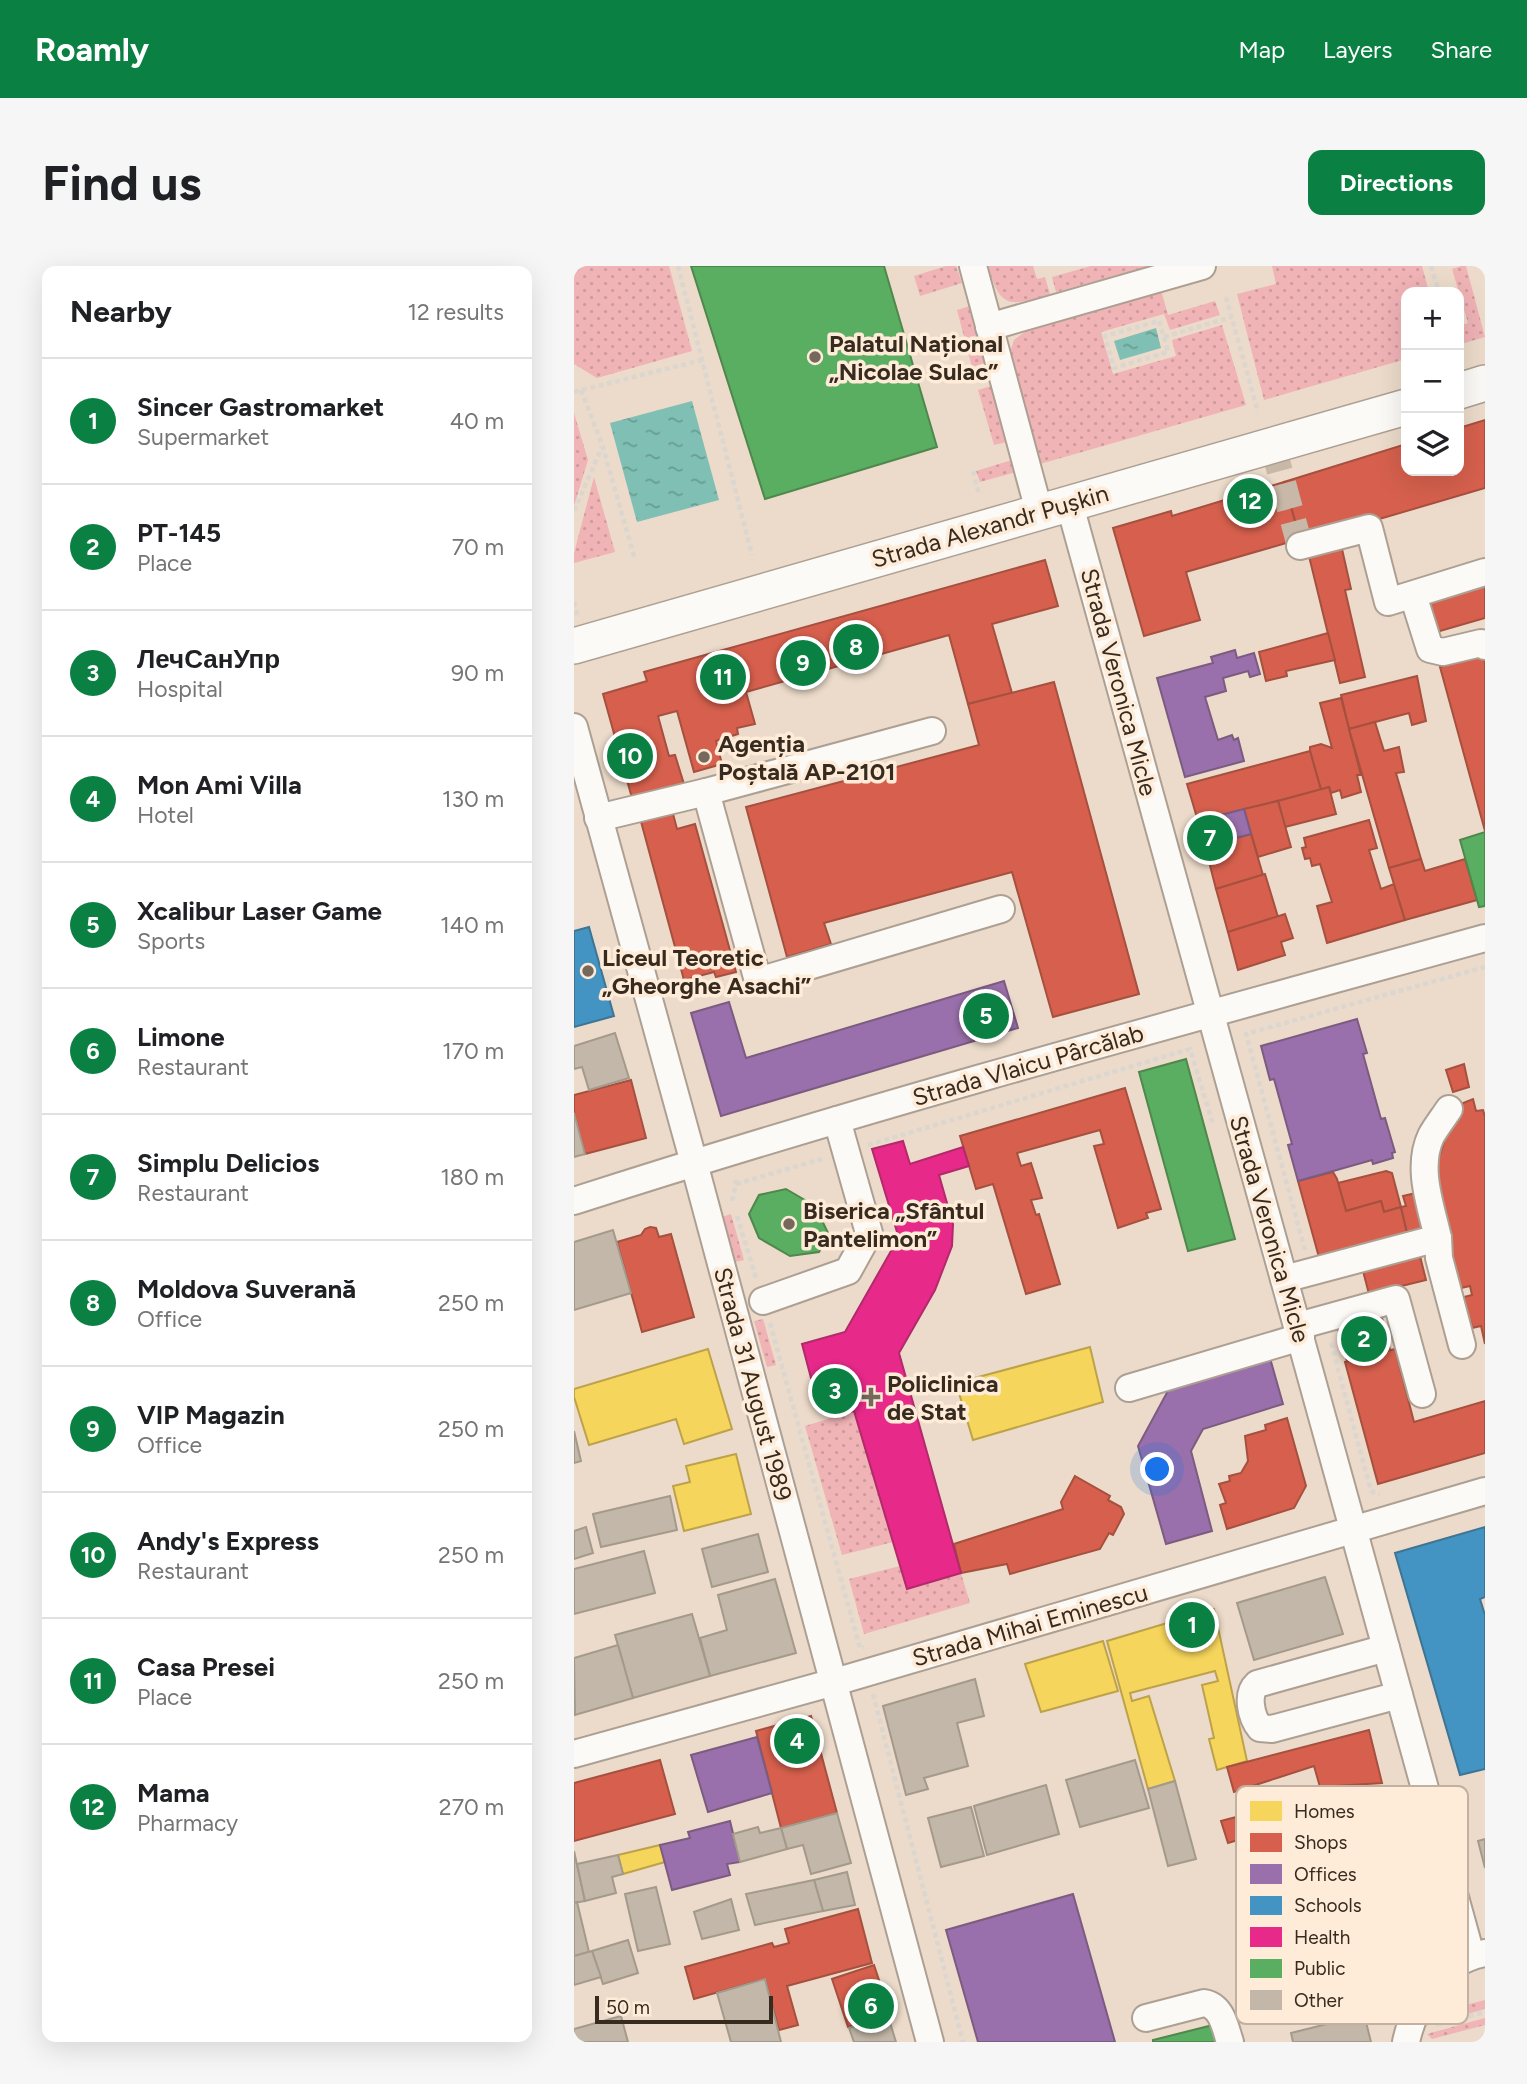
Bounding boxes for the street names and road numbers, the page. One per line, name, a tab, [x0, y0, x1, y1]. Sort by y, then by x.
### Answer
street label: Strada Alexandr Pușkin	[868, 478, 1112, 574]
street label: Strada Veronica Micle	[1075, 565, 1163, 799]
street label: Strada Vlaicu Pârcălab	[909, 1018, 1147, 1112]
street label: Strada Veronica Micle	[1224, 1112, 1316, 1346]
street label: Strada 31 August 1989	[708, 1264, 798, 1504]
street label: Strada Mihai Eminescu	[909, 1577, 1151, 1673]

